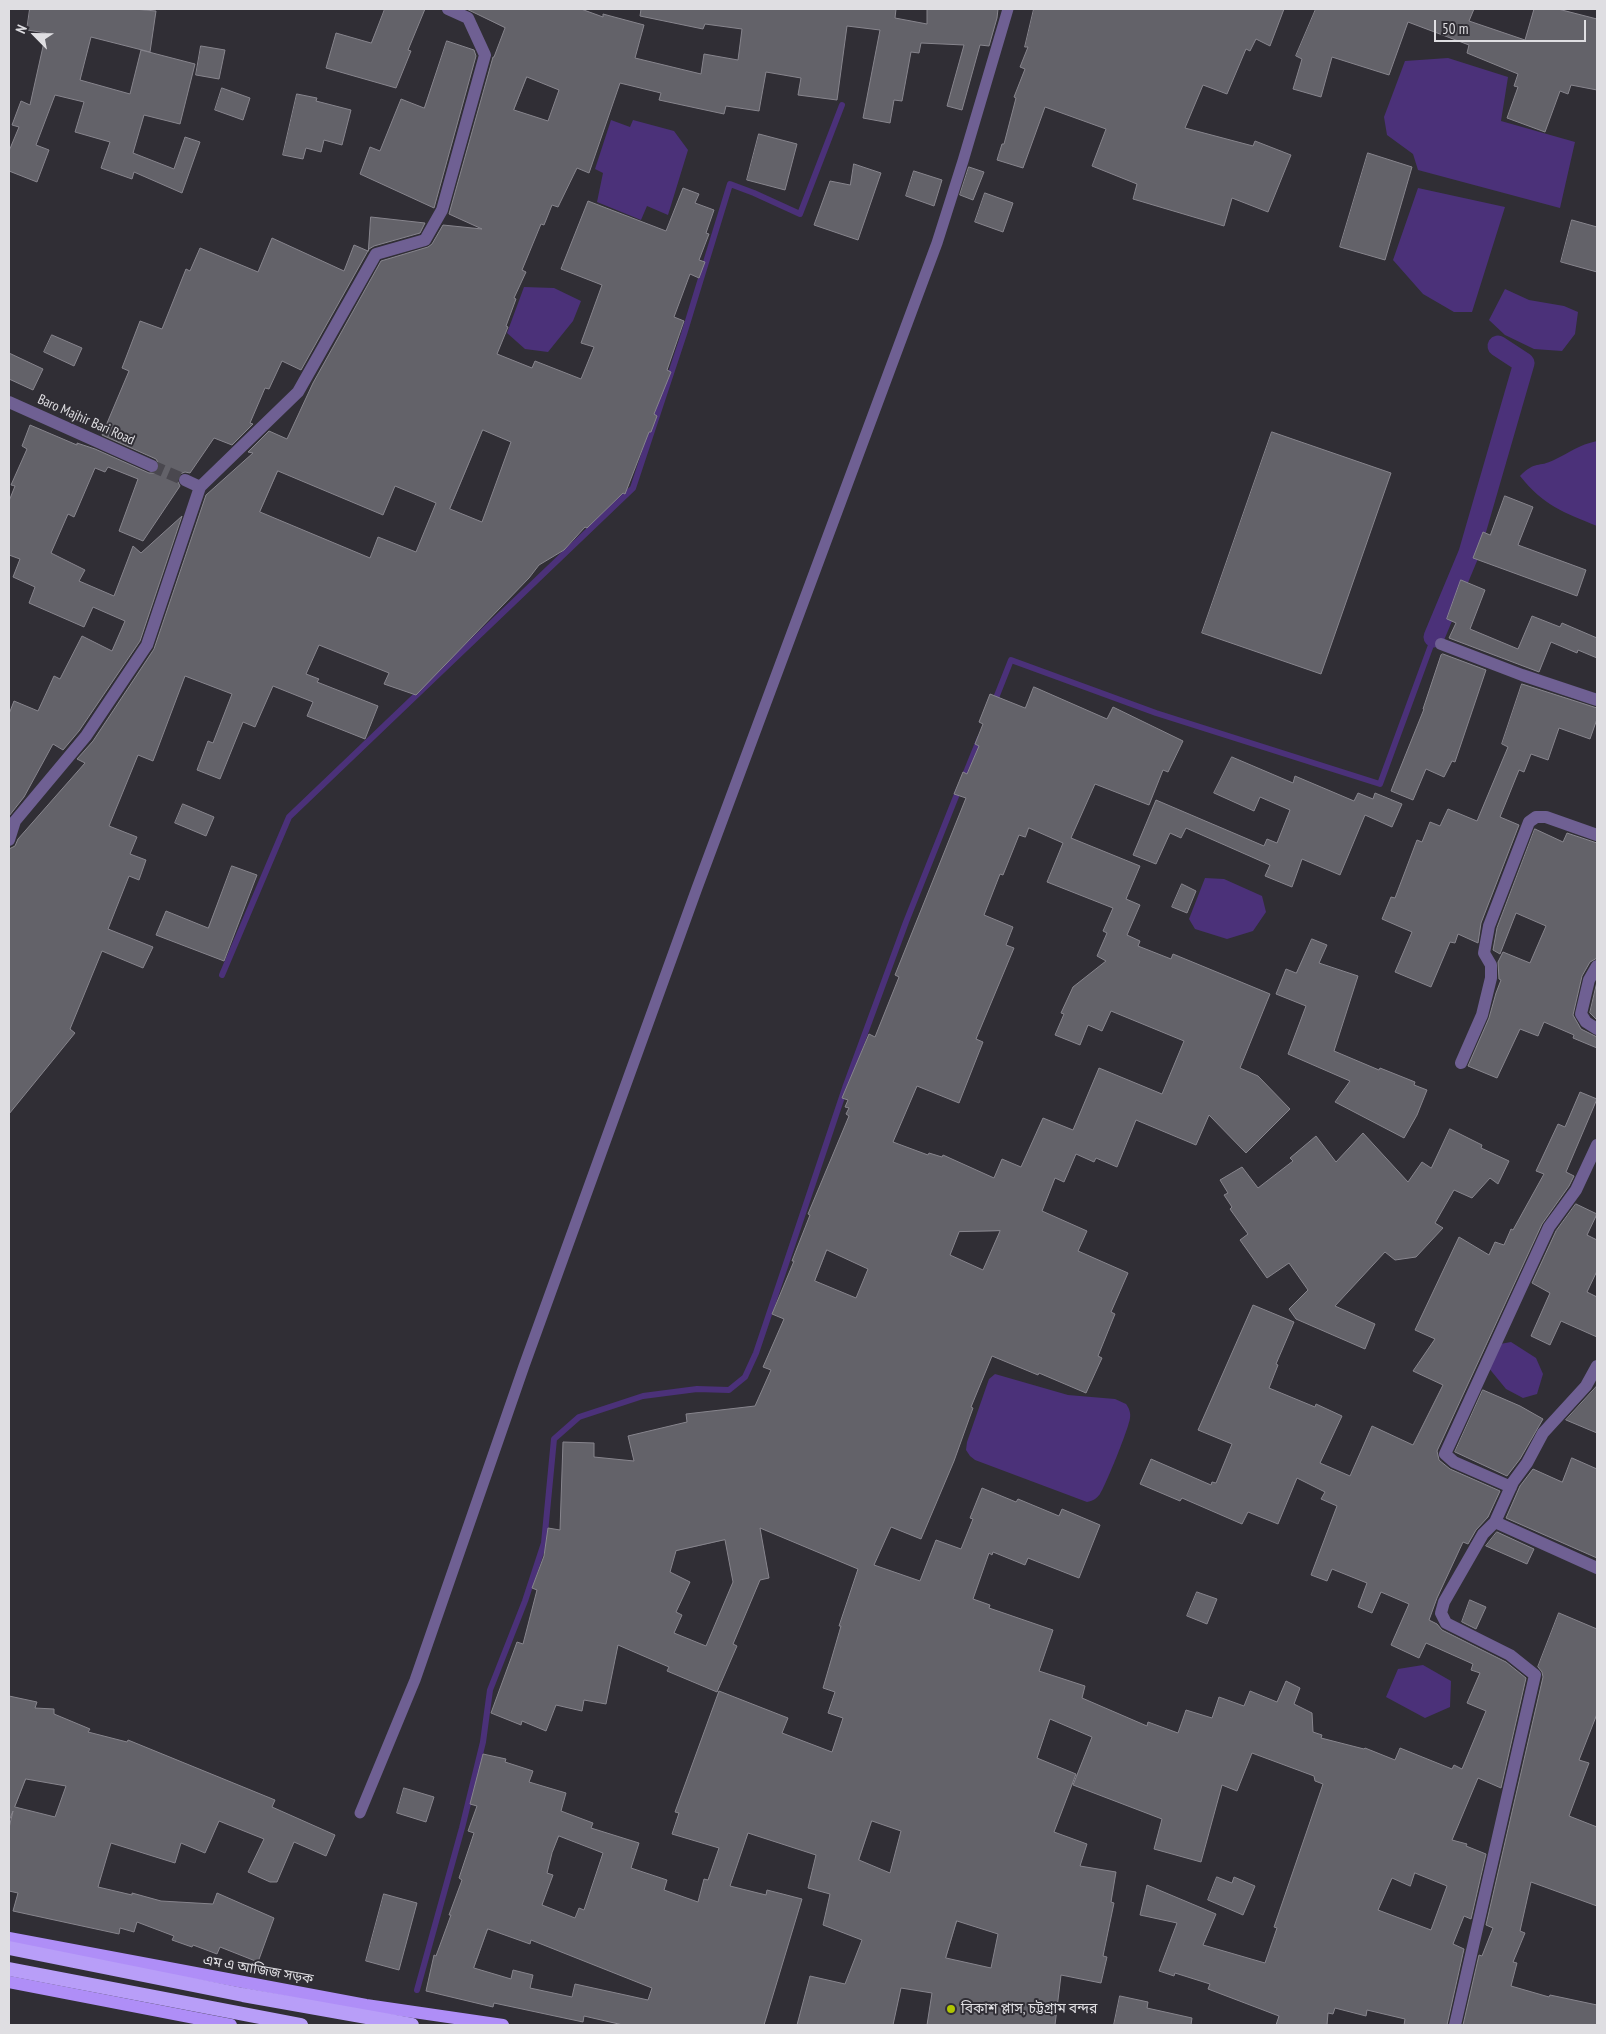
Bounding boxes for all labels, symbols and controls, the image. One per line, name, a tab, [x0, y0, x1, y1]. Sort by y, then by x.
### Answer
north arrow	[10, 10, 60, 60]
scale bar	[1436, 10, 1588, 42]
text: 50 m	[1442, 19, 1468, 38]
text: N	[11, 22, 31, 36]
street label: Baro Majhir Bari Road	[35, 391, 137, 449]
street label: এম এ আজিজ সড়ক	[201, 1952, 315, 1988]
place label: বিকাশ প্লাস, চট্টগ্রাম বন্দর	[961, 2001, 1097, 2017]
marker: বিকাশ প্লাস, চট্টগ্রাম বন্দর	[945, 2003, 957, 2015]

